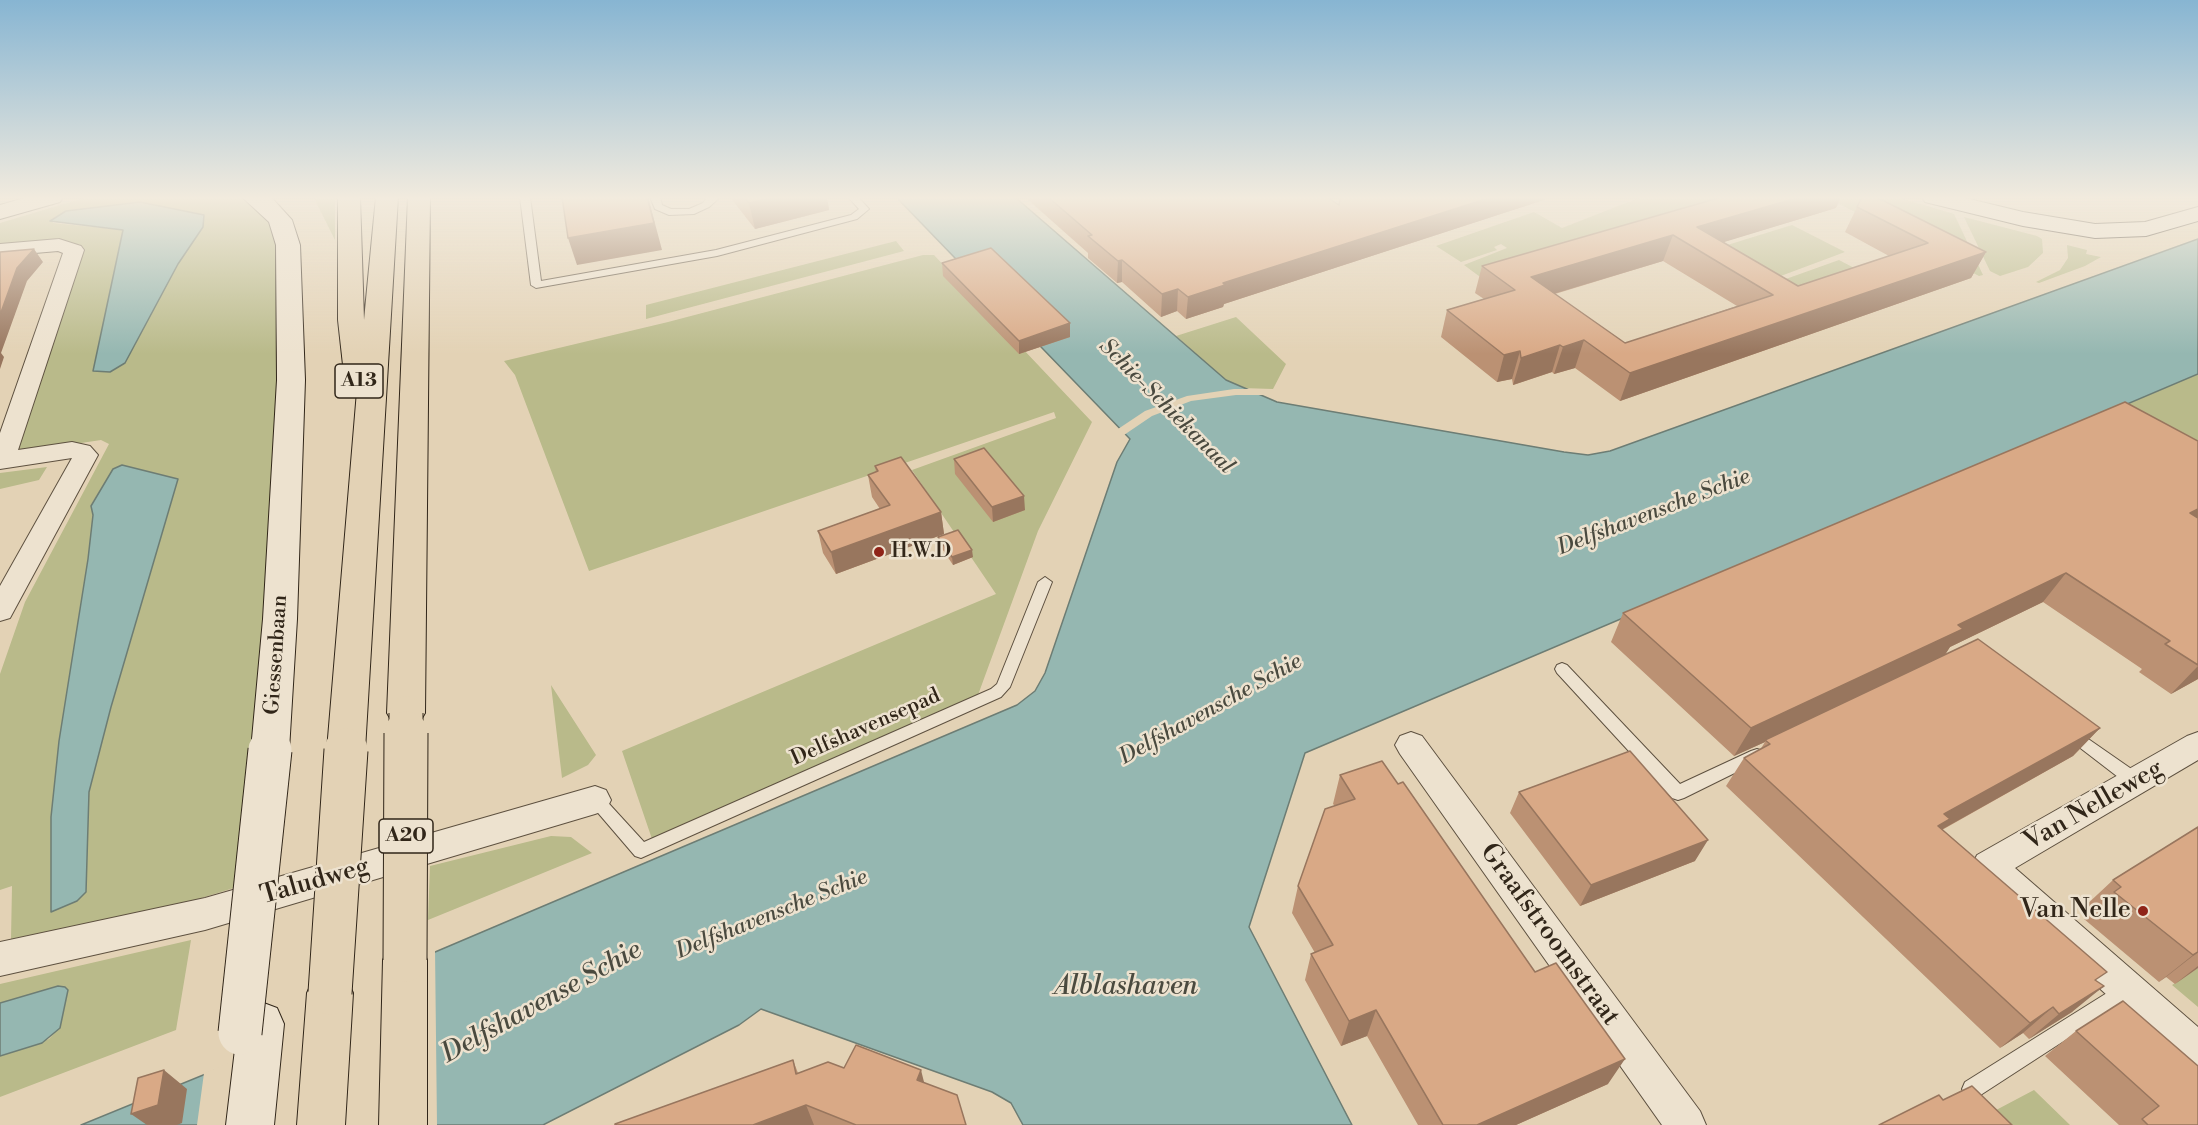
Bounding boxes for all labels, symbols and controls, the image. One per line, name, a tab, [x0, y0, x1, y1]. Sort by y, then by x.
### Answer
water label: Schie-Schiekanaal	[1093, 334, 1239, 480]
road number: A13	[335, 364, 383, 398]
water label: Delfshavensche Schie	[1554, 464, 1754, 562]
place label: H.W.D	[891, 539, 951, 565]
marker: H.W.D	[872, 545, 886, 559]
street label: Giessenbaan	[260, 594, 294, 716]
water label: Delfshavensche Schie	[1115, 649, 1307, 771]
street label: Delfshavensepad	[787, 684, 945, 772]
street label: Van Nelleweg	[2019, 754, 2169, 858]
road number: A20	[379, 819, 433, 853]
street label: Graafstroomstraat	[1472, 838, 1626, 1032]
street label: Taludweg	[257, 852, 373, 912]
water label: Delfshavensche Schie	[672, 864, 872, 966]
place label: Van Nelle	[2020, 895, 2131, 927]
marker: Van Nelle	[2136, 904, 2150, 918]
water label: Delfshavense Schie	[436, 935, 648, 1071]
water label: Alblashaven	[1054, 972, 1198, 1004]

